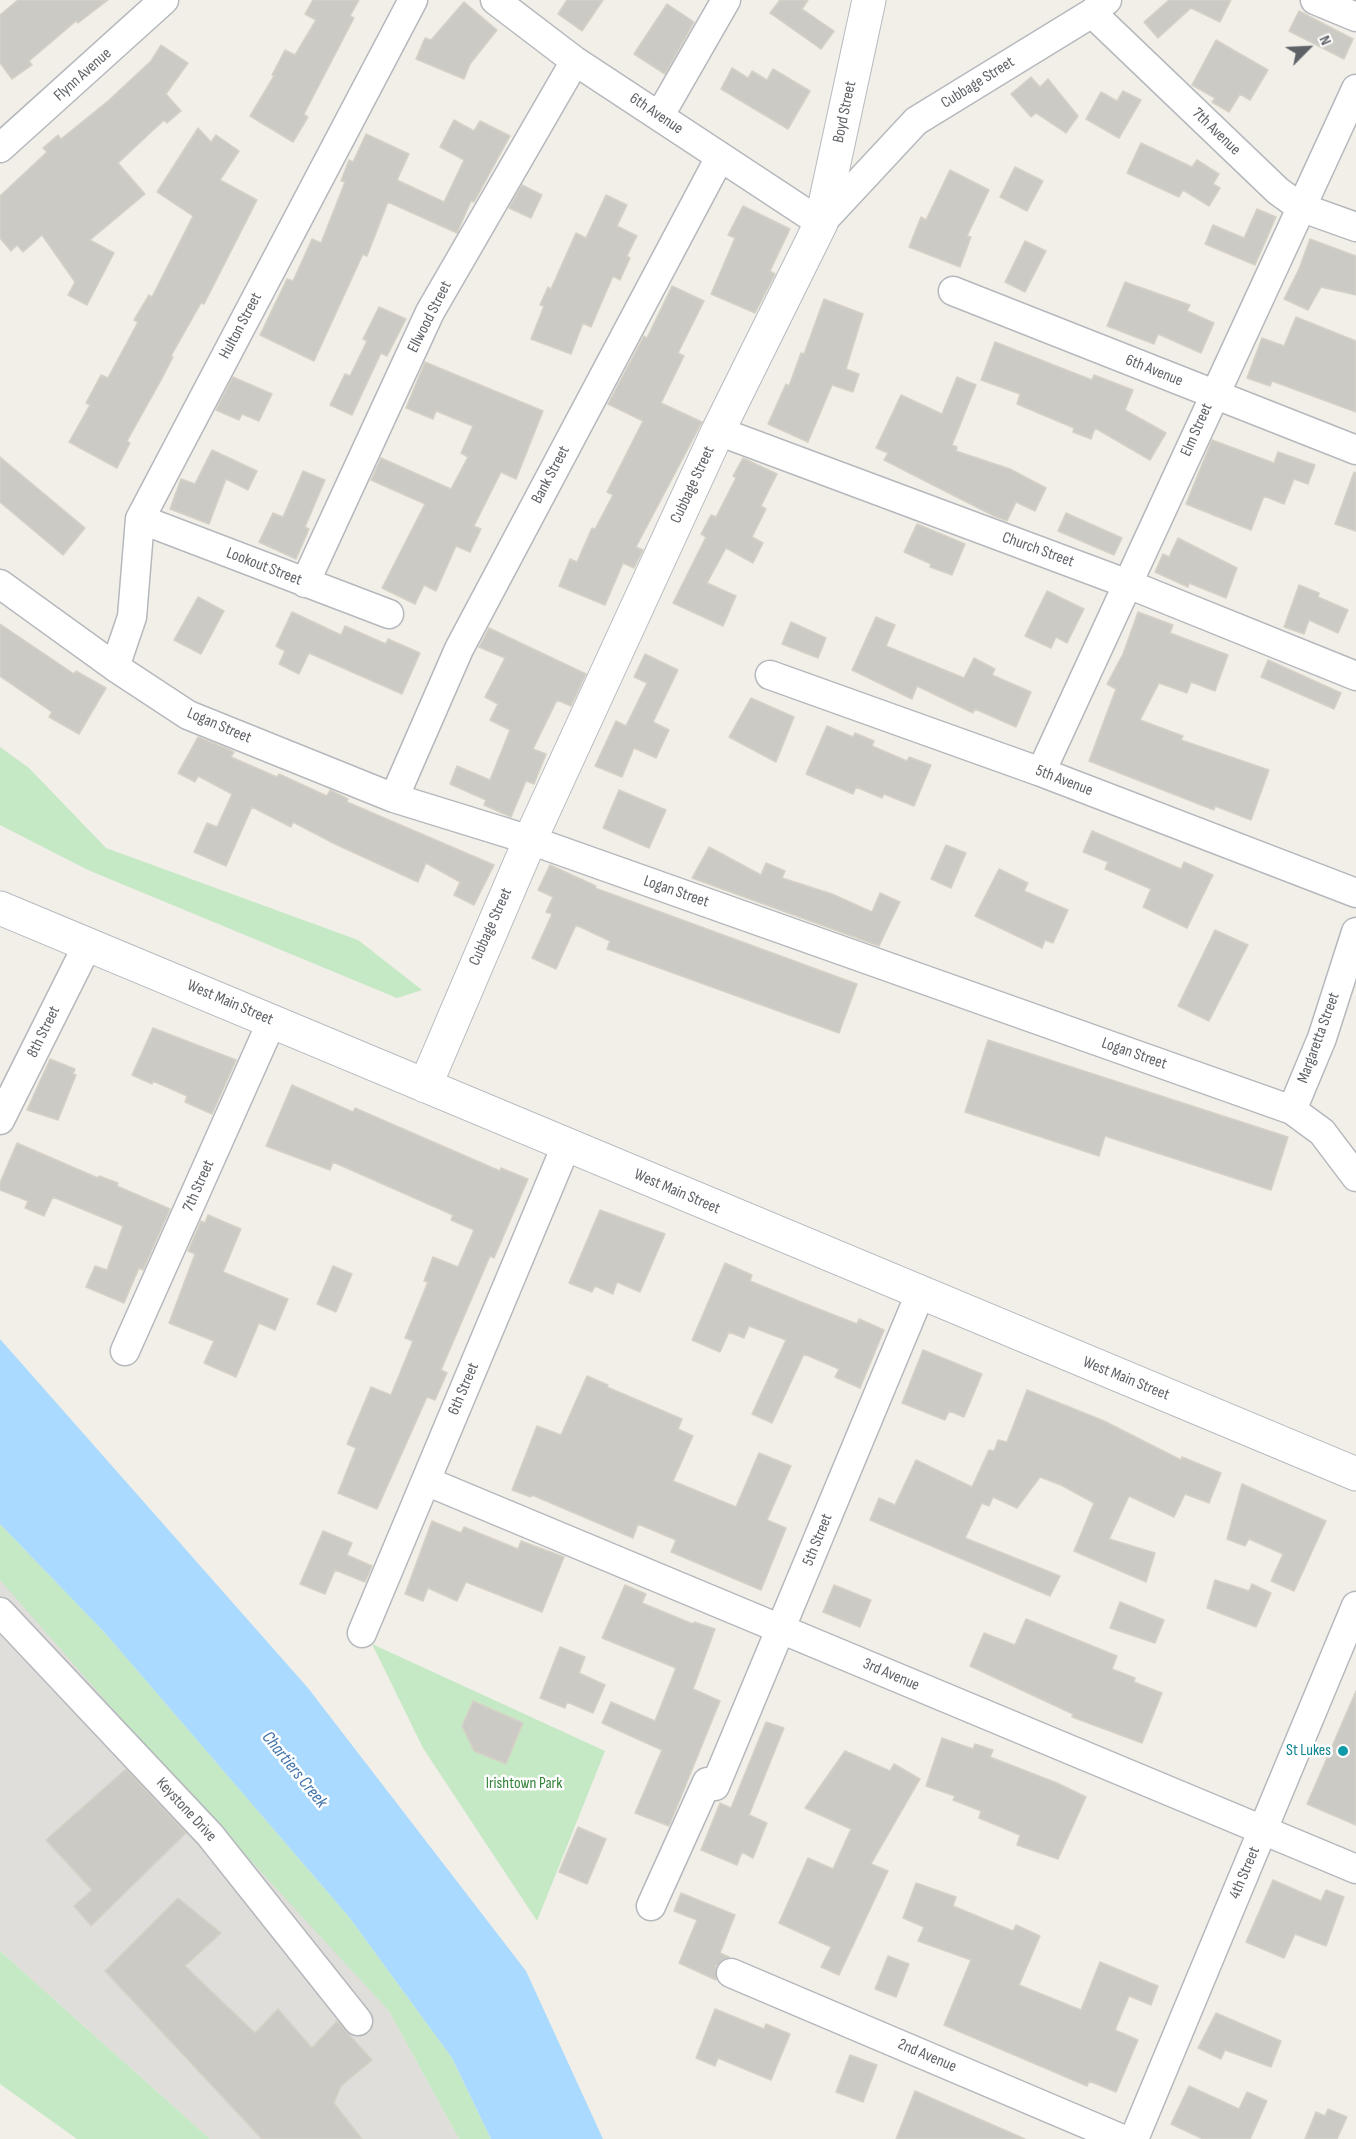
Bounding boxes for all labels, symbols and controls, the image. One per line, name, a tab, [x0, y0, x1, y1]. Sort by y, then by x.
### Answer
north arrow	[1278, 18, 1338, 78]
text: N	[1314, 33, 1335, 48]
street label: Flynn Avenue	[50, 44, 116, 106]
street label: Cubbage Street	[938, 53, 1018, 113]
street label: Boyd Street	[829, 79, 861, 145]
street label: 6th Avenue	[626, 89, 686, 139]
street label: 7th Avenue	[1188, 104, 1244, 160]
street label: Ellwood Street	[404, 278, 456, 356]
street label: Hulton Street	[216, 290, 266, 362]
street label: 6th Avenue	[1122, 351, 1186, 391]
street label: Elm Street	[1177, 400, 1217, 460]
street label: Bank Street	[528, 443, 574, 507]
street label: Cubbage Street	[667, 443, 719, 527]
street label: Church Street	[999, 528, 1077, 572]
street label: Lookout Street	[224, 544, 304, 590]
street label: Logan Street	[184, 704, 254, 748]
street label: 5th Avenue	[1033, 761, 1095, 801]
street label: Logan Street	[641, 872, 711, 912]
street label: Cubbage Street	[465, 885, 517, 969]
street label: West Main Street	[184, 976, 276, 1030]
street label: Margaretta Street	[1294, 990, 1344, 1086]
street label: 8th Street	[23, 1003, 65, 1061]
street label: Logan Street	[1099, 1034, 1169, 1074]
street label: 7th Street	[179, 1157, 219, 1215]
street label: West Main Street	[631, 1165, 723, 1219]
street label: West Main Street	[1080, 1353, 1172, 1405]
street label: 6th Street	[444, 1360, 484, 1418]
street label: 5th Street	[799, 1511, 837, 1569]
street label: 3rd Avenue	[860, 1655, 922, 1695]
water label: Chartiers Creek	[257, 1727, 331, 1813]
place label: St Lukes	[1286, 1741, 1331, 1761]
marker: St Lukes	[1336, 1744, 1350, 1758]
street label: Keystone Drive	[152, 1774, 220, 1846]
park label: Irishtown Park	[486, 1774, 562, 1794]
street label: 4th Street	[1225, 1844, 1265, 1902]
street label: 2nd Avenue	[895, 2035, 959, 2077]

